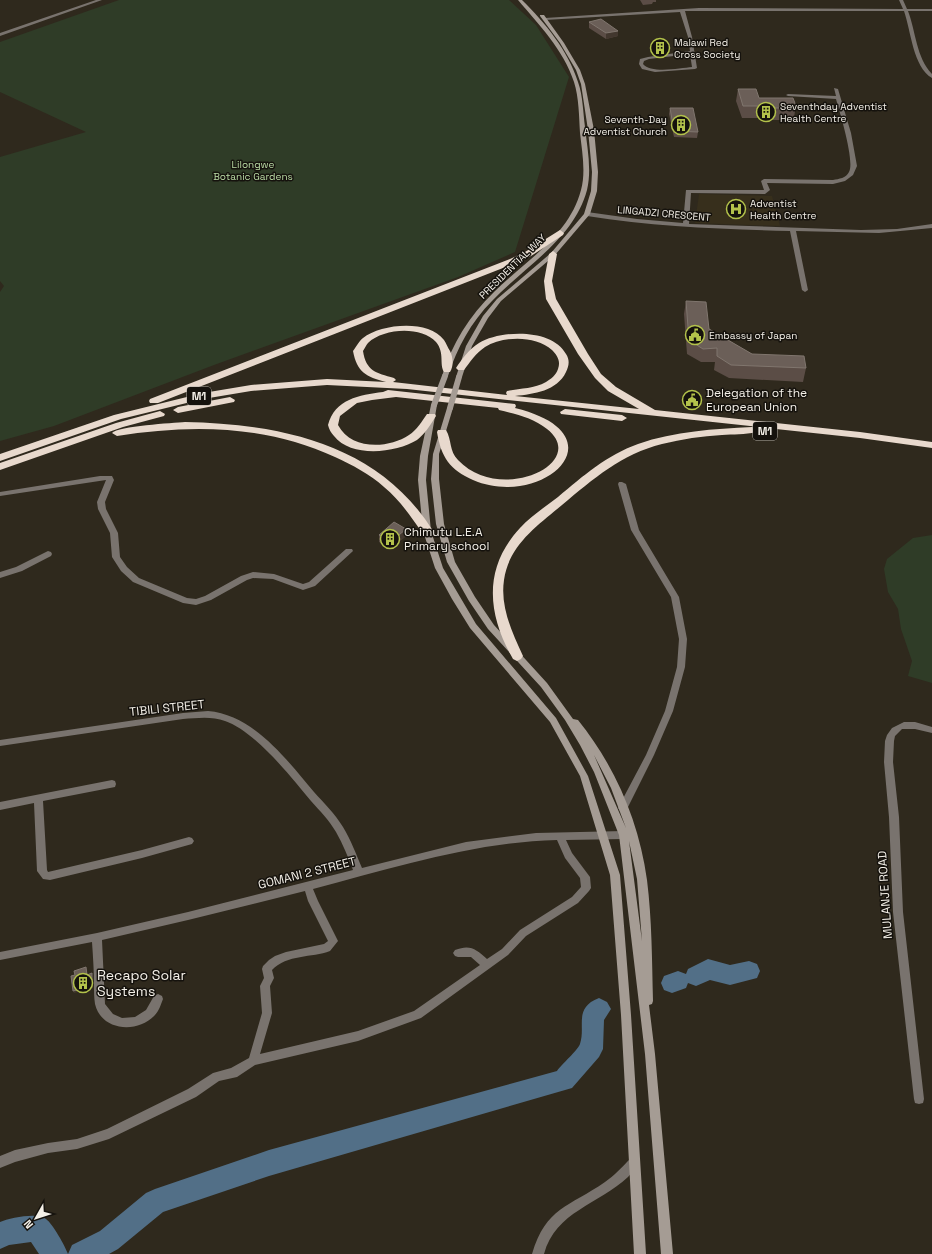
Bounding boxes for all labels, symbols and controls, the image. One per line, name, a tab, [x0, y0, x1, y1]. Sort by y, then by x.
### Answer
place label: Malawi Red Cross Society	[674, 36, 740, 61]
building icon: Malawi Red Cross Society	[649, 37, 671, 59]
place label: Seventhday Adventist Health Centre	[780, 100, 887, 125]
building icon: Seventhday Adventist Health Centre	[755, 101, 777, 123]
place label: Seventh-Day Adventist Church	[583, 113, 667, 138]
building icon: Seventh-Day Adventist Church	[670, 114, 692, 136]
park label: Lilongwe Botanic Gardens	[213, 158, 293, 183]
place label: Adventist Health Centre	[750, 197, 816, 222]
hospital icon: Adventist Health Centre	[725, 198, 747, 220]
street label: LINGADZI CRESCENT	[617, 203, 711, 224]
street label: PRESIDENTIAL WAY	[476, 231, 548, 302]
public building icon: Embassy of Japan	[684, 324, 706, 346]
place label: Embassy of Japan	[709, 329, 797, 342]
place label: Delegation of the European Union	[706, 385, 807, 415]
road number: M1	[187, 387, 211, 405]
public building icon: Delegation of the European Union	[681, 389, 703, 411]
road number: M1	[753, 422, 777, 440]
place label: Chimutu L.E.A Primary school	[404, 524, 489, 554]
building icon: Chimutu L.E.A Primary school	[379, 528, 401, 550]
street label: TIBILI STREET	[129, 696, 205, 720]
street label: MULANJE ROAD	[874, 850, 896, 940]
street label: GOMANI 2 STREET	[256, 853, 358, 893]
place label: Recapo Solar Systems	[97, 966, 186, 1000]
building icon: Recapo Solar Systems	[72, 972, 94, 994]
north arrow	[16, 1198, 56, 1238]
text: N	[20, 1217, 36, 1232]

